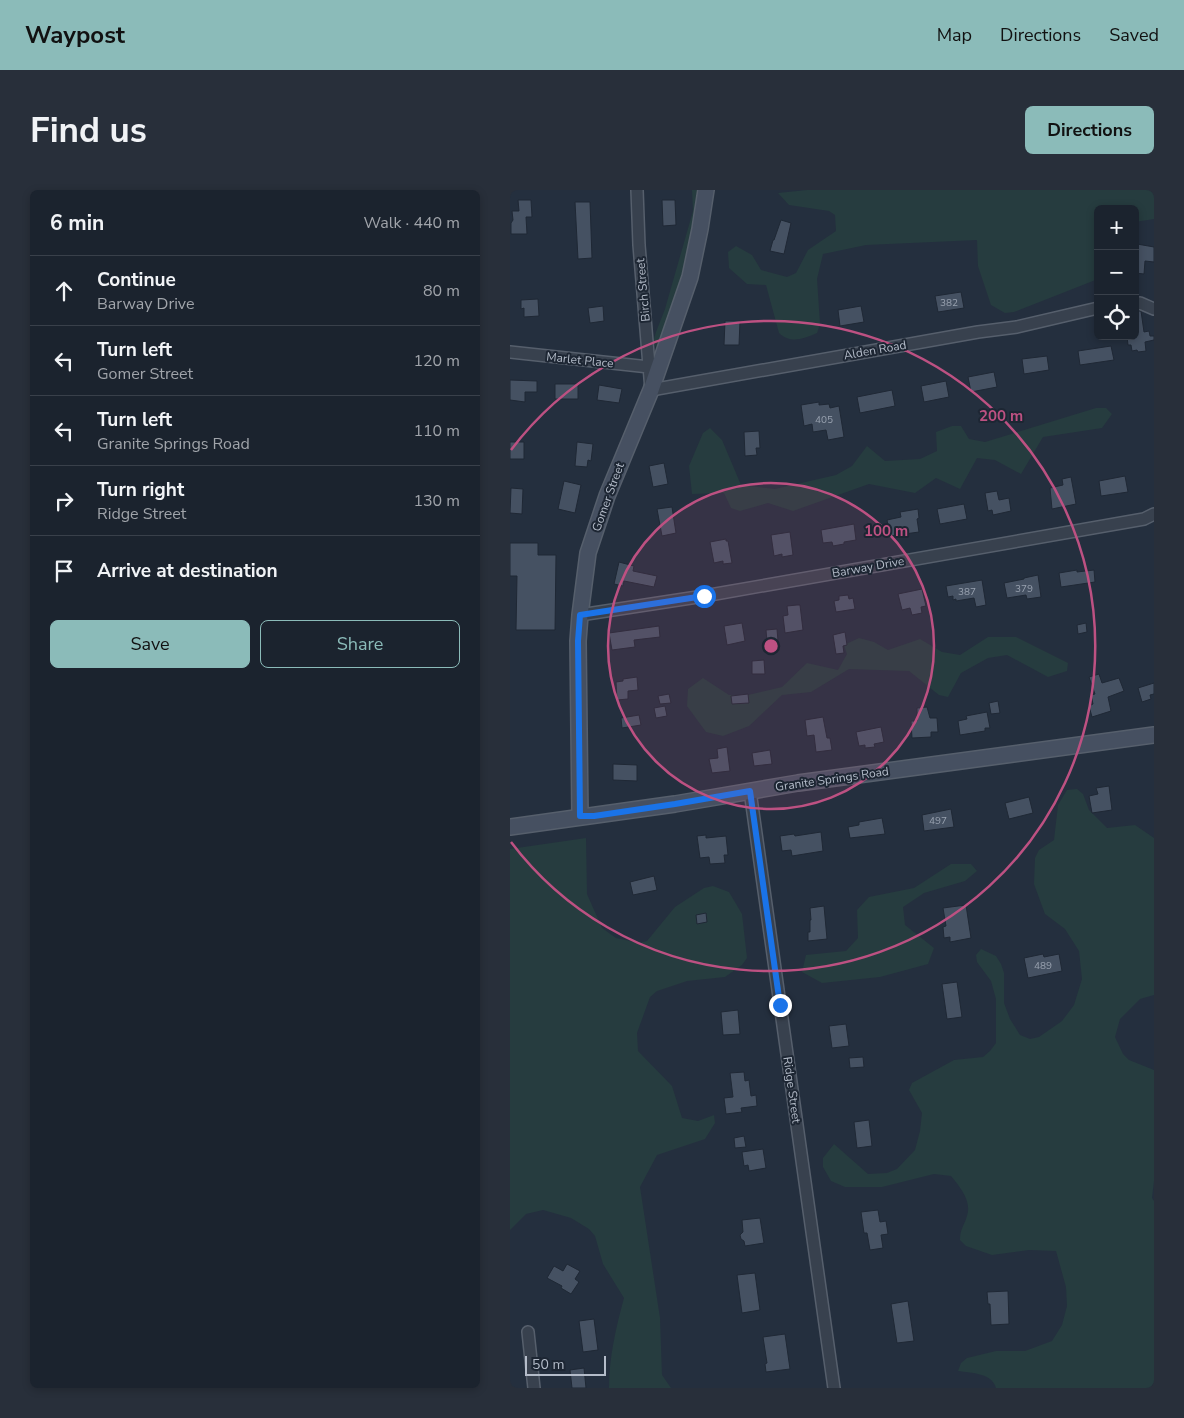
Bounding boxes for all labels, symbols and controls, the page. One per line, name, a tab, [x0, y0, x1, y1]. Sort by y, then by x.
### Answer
text: Waypost	[25, 19, 125, 51]
text: Map	[937, 23, 972, 47]
text: Directions	[1000, 23, 1081, 47]
text: Saved	[1109, 23, 1159, 47]
button: Directions	[1025, 106, 1154, 154]
text: Find us	[30, 107, 147, 154]
map controls	[1094, 205, 1139, 340]
button: +	[1094, 205, 1139, 250]
text: 6 min	[50, 209, 104, 237]
text: Walk · 440 m	[364, 212, 460, 234]
button: −	[1094, 250, 1139, 295]
street label: Birch Street	[632, 257, 654, 322]
text: Continue	[97, 267, 176, 293]
icon: ahead	[50, 277, 78, 305]
text: 80 m	[423, 280, 460, 302]
text: Barway Drive	[97, 293, 194, 315]
button: locate	[1094, 295, 1139, 340]
house number: 382	[940, 296, 958, 310]
text: Turn left	[97, 337, 172, 363]
street label: Alden Road	[842, 337, 908, 363]
icon: left	[50, 347, 78, 375]
street label: Marlet Place	[546, 349, 614, 371]
text: 120 m	[413, 350, 460, 372]
text: Gomer Street	[97, 363, 193, 385]
text: 200 m	[979, 406, 1023, 426]
text: Turn left	[97, 407, 172, 433]
house number: 405	[815, 413, 833, 427]
icon: left	[50, 417, 78, 445]
text: 110 m	[413, 420, 460, 442]
text: Granite Springs Road	[97, 433, 250, 455]
street label: Gomer Street	[588, 460, 628, 534]
text: Turn right	[97, 477, 184, 503]
icon: right	[50, 487, 78, 515]
text: 130 m	[413, 490, 460, 512]
text: Ridge Street	[97, 503, 186, 525]
text: 100 m	[864, 521, 908, 541]
street label: Barway Drive	[831, 553, 905, 581]
icon: arrive	[50, 557, 78, 585]
text: Arrive at destination	[97, 558, 278, 584]
house number: 379	[1015, 582, 1033, 596]
route start	[693, 585, 716, 608]
house number: 387	[958, 585, 976, 599]
button: Save	[50, 620, 250, 668]
button: Share	[260, 620, 460, 668]
centre of rings	[762, 637, 780, 655]
street label: Granite Springs Road	[774, 763, 890, 795]
house number: 497	[929, 814, 947, 828]
house number: 489	[1034, 959, 1052, 973]
route end	[769, 994, 792, 1017]
street label: Ridge Street	[779, 1056, 805, 1125]
scale bar	[525, 1353, 606, 1376]
text: 50 m	[532, 1355, 564, 1374]

